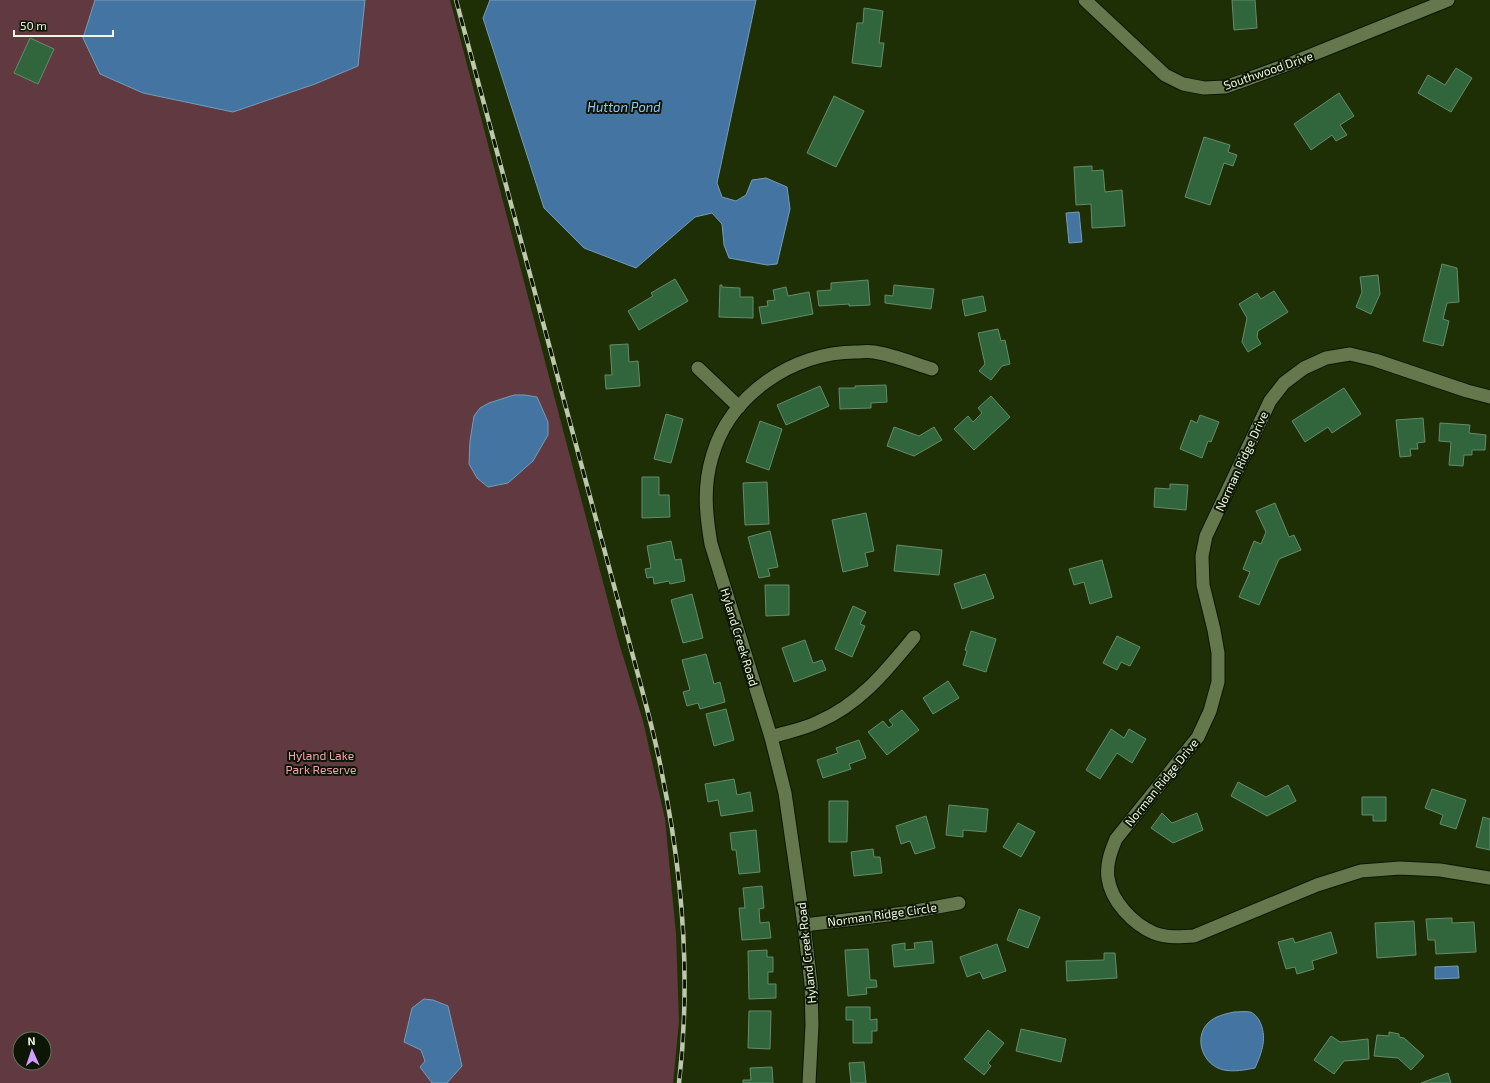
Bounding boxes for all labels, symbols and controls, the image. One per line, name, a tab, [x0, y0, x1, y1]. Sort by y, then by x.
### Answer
scale bar	[14, 12, 113, 38]
text: 50 m	[20, 18, 47, 32]
street label: Southwood Drive	[1222, 48, 1314, 92]
water label: Hutton Pond	[587, 99, 661, 115]
street label: Norman Ridge Drive	[1212, 409, 1270, 513]
street label: Hyland Creek Road	[718, 586, 762, 688]
street label: Norman Ridge Drive	[1121, 735, 1201, 829]
park label: Hyland Lake Park Reserve	[286, 748, 356, 776]
street label: Norman Ridge Circle	[826, 899, 938, 929]
street label: Hyland Creek Road	[794, 902, 818, 1004]
north arrow	[12, 1031, 52, 1071]
text: N	[27, 1034, 36, 1047]

